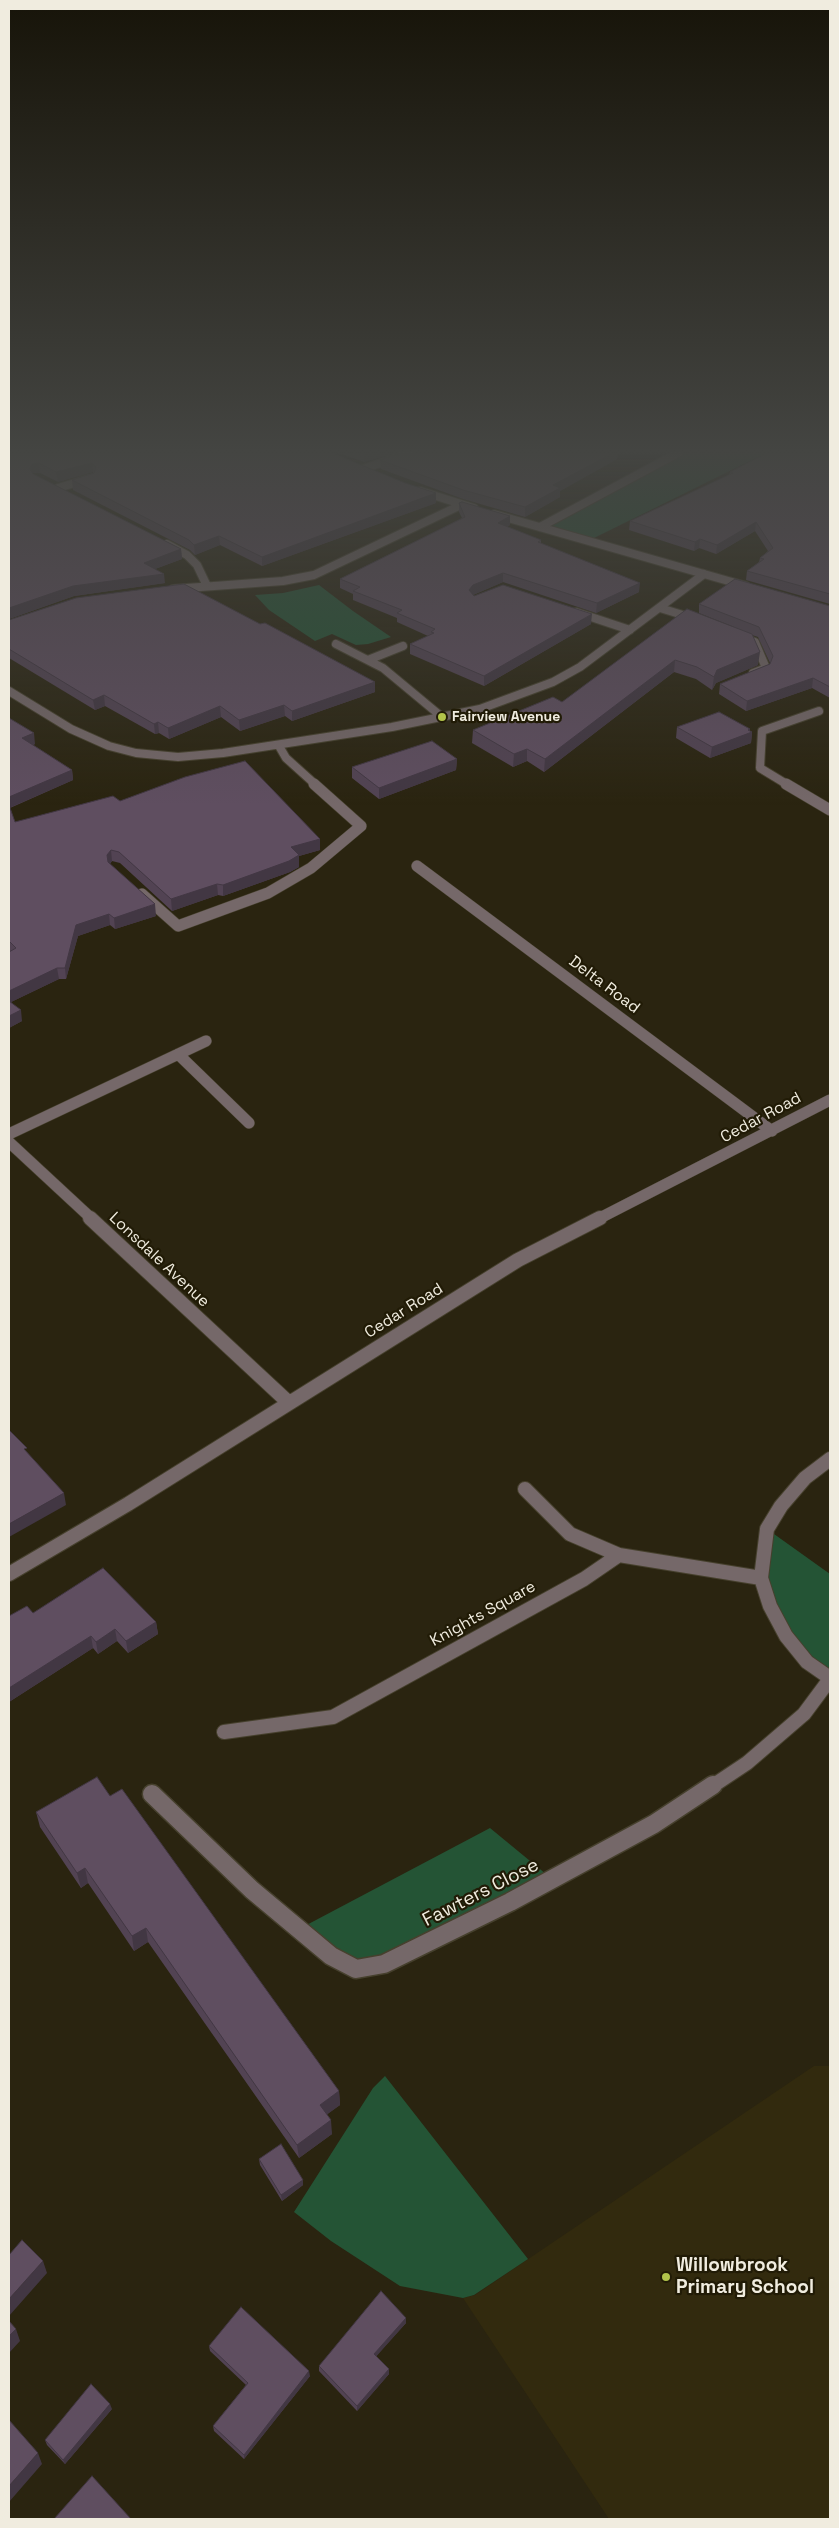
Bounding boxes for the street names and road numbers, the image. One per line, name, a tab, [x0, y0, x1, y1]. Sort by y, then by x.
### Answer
street label: Delta Road	[565, 952, 643, 1018]
street label: Cedar Road	[717, 1089, 805, 1147]
street label: Lonsdale Avenue	[105, 1209, 213, 1311]
street label: Cedar Road	[361, 1279, 447, 1343]
street label: Knights Square	[427, 1577, 539, 1651]
street label: Fawters Close	[419, 1854, 543, 1932]

